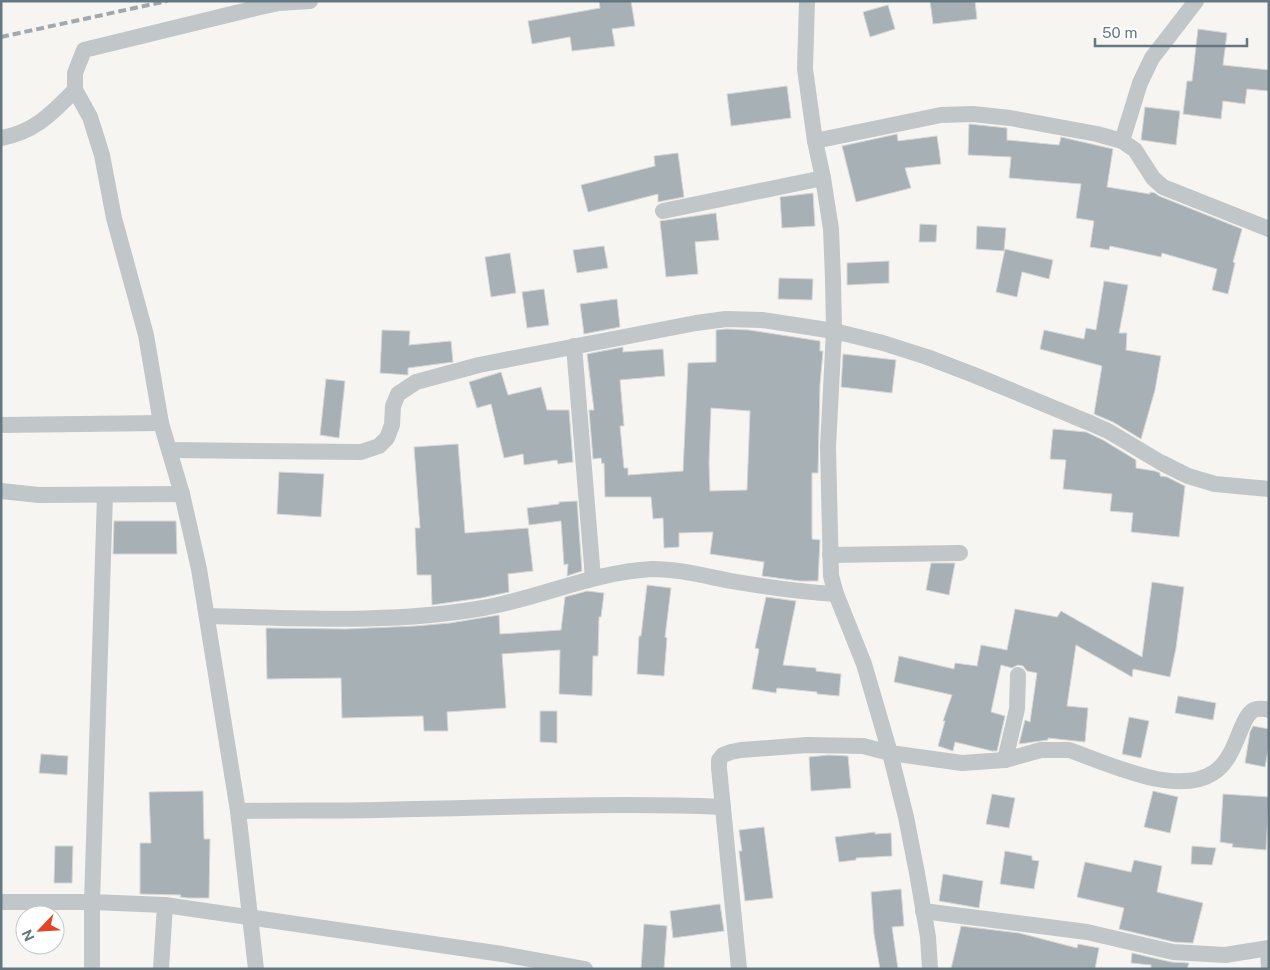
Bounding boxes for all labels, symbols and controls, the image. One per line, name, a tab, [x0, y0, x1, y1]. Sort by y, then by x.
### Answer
scale bar	[1095, 15, 1248, 47]
text: 50 m	[1102, 24, 1137, 41]
north arrow	[15, 905, 65, 955]
text: N	[19, 927, 38, 944]

